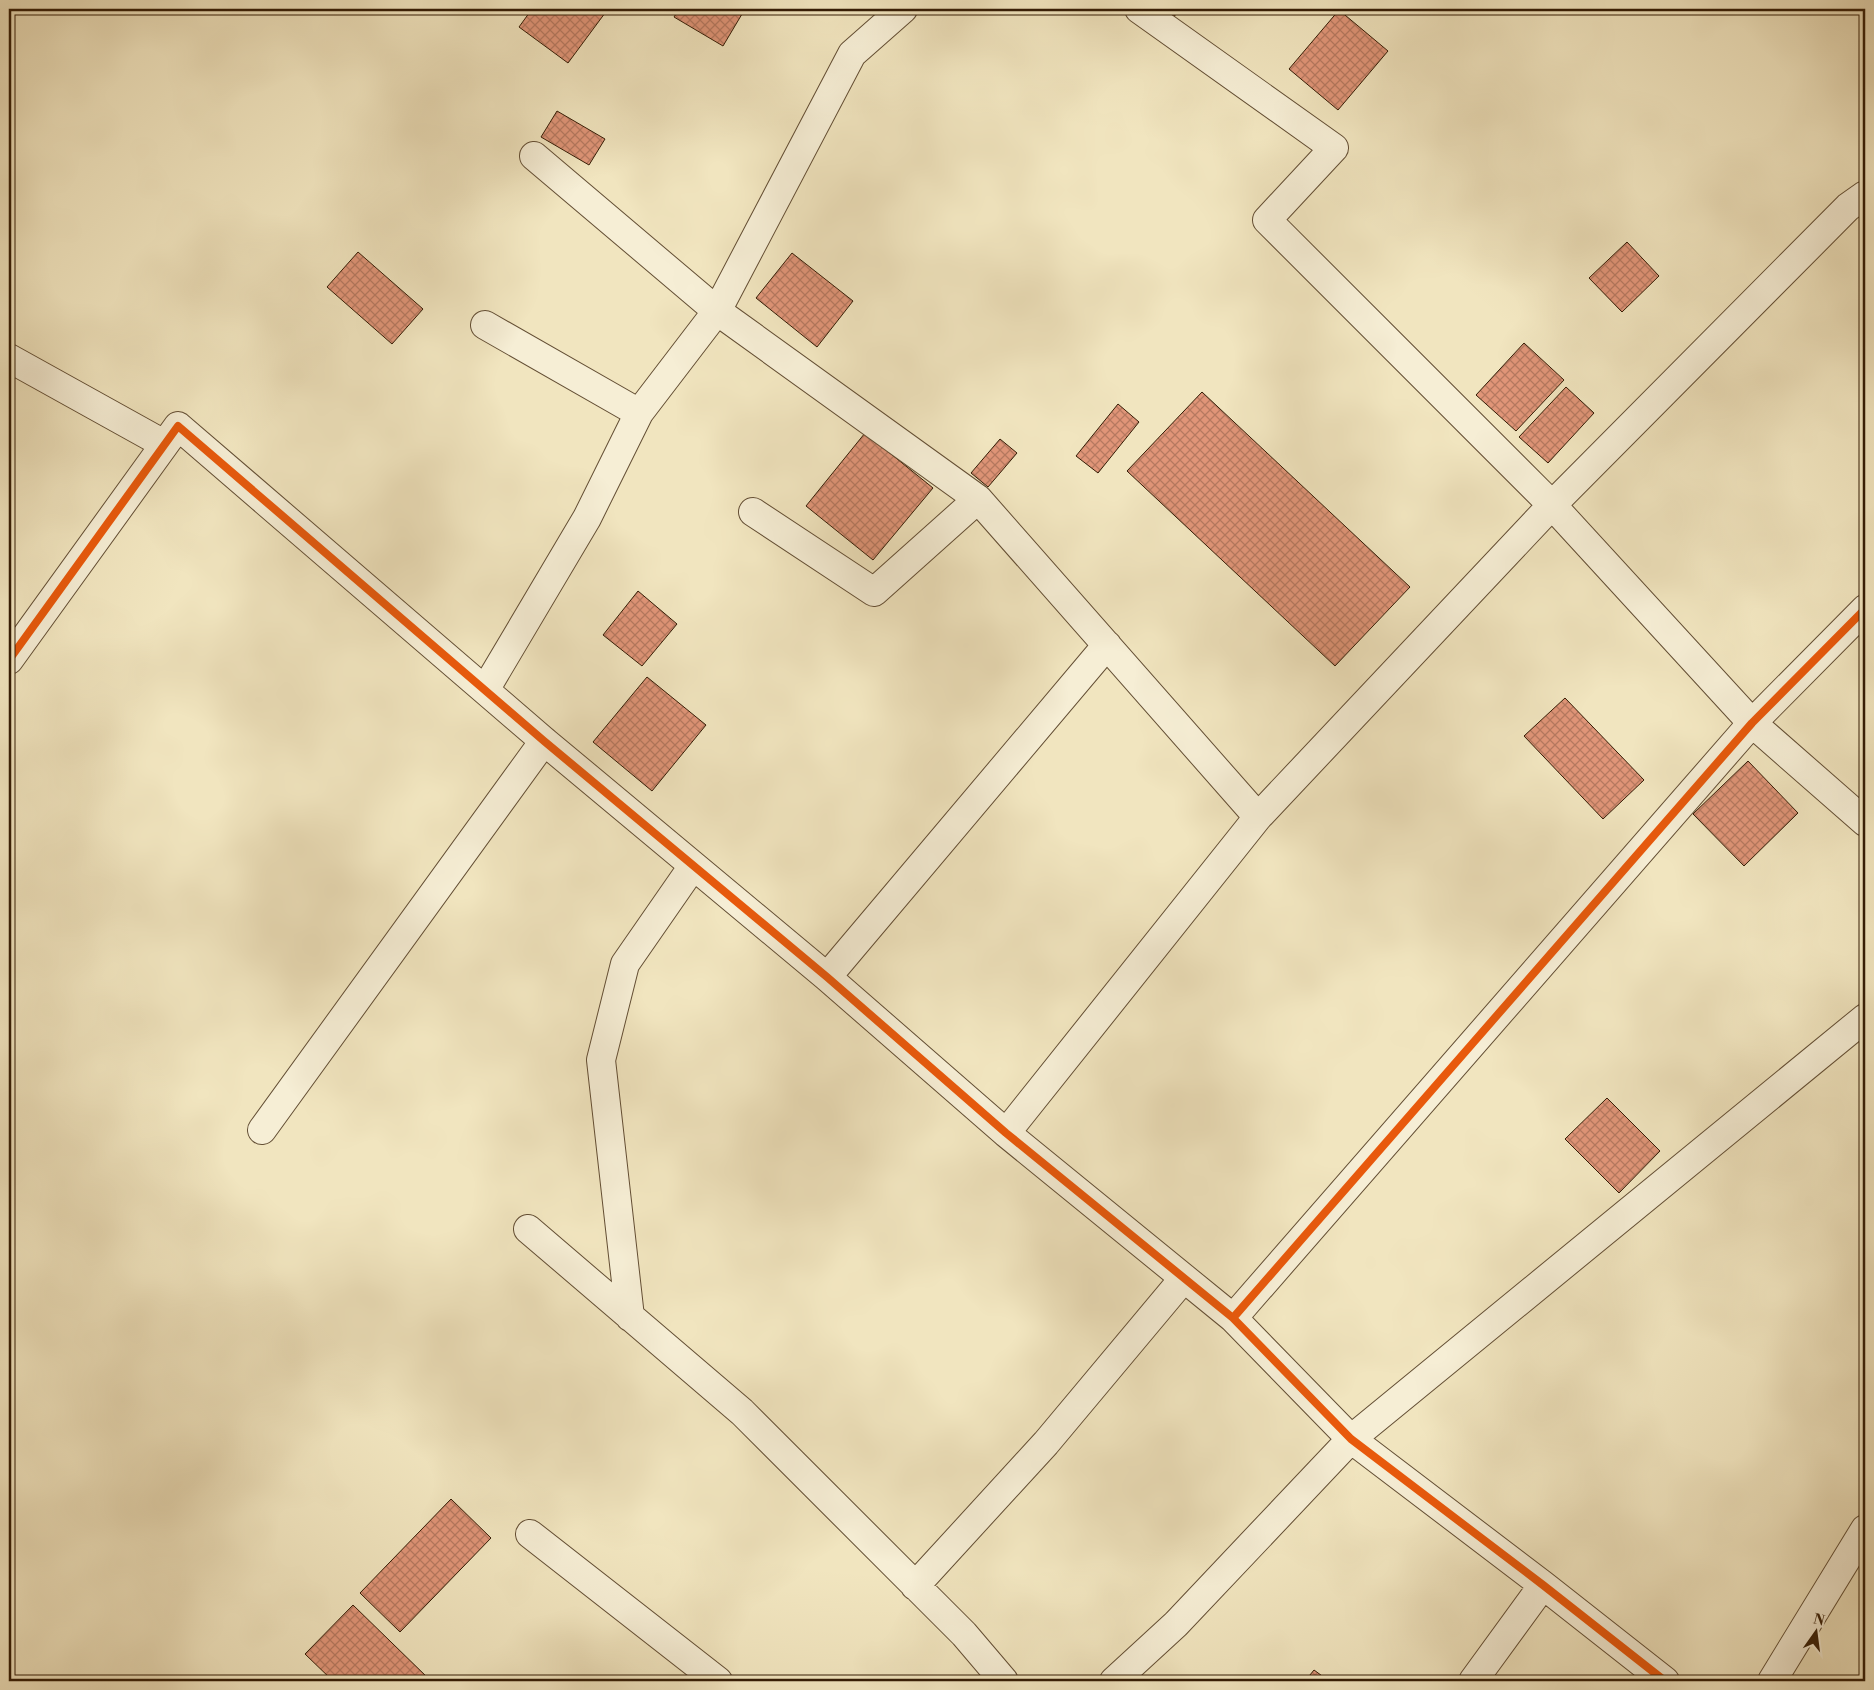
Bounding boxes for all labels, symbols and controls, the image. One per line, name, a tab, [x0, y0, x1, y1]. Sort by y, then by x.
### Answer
north arrow	[1792, 1608, 1842, 1658]
text: N	[1811, 1610, 1826, 1630]

